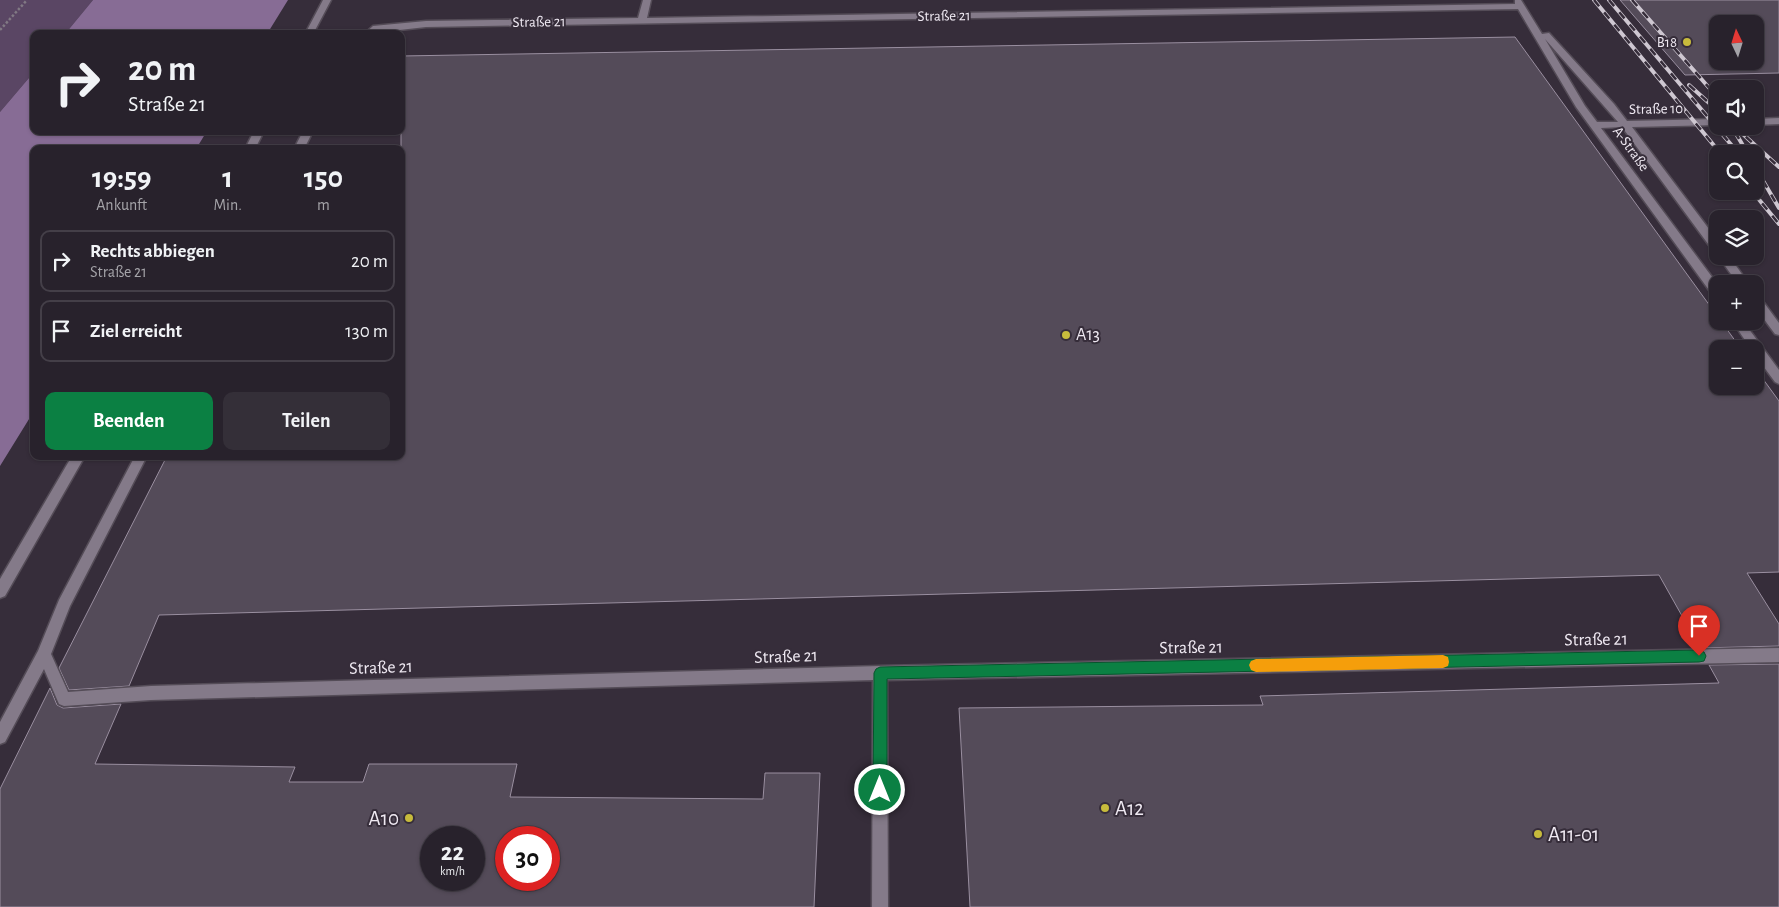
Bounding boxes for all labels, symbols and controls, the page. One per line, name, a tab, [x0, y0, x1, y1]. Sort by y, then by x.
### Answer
street label: Straße 21	[917, 8, 971, 24]
street label: Straße 21	[512, 14, 566, 30]
north arrow	[1709, 15, 1764, 70]
map controls	[1709, 15, 1764, 395]
place label: B18	[1657, 35, 1677, 50]
marker: B18	[1681, 36, 1693, 48]
icon: right	[45, 50, 110, 115]
text: 20 m	[128, 52, 196, 87]
button: sound	[1709, 80, 1764, 135]
text: Straße 21	[128, 93, 206, 115]
street label: Straße 10	[1629, 101, 1683, 117]
street label: A-Straße	[1610, 124, 1652, 174]
button: search	[1709, 145, 1764, 200]
text: 19:59	[92, 163, 152, 193]
text: 1	[222, 163, 233, 193]
text: 150	[304, 163, 343, 193]
text: Ankunft	[96, 197, 147, 213]
text: Min.	[213, 197, 242, 213]
text: m	[317, 197, 330, 213]
button: layers	[1709, 210, 1764, 265]
text: Rechts abbiegen	[90, 242, 215, 261]
icon: right	[47, 247, 75, 275]
text: 20 m	[351, 252, 388, 271]
text: Straße 21	[90, 264, 147, 280]
button: +	[1709, 275, 1764, 330]
icon: arrive	[47, 317, 75, 345]
text: Ziel erreicht	[90, 322, 182, 341]
text: 130 m	[345, 322, 388, 341]
place label: A13	[1076, 326, 1100, 344]
marker: A13	[1060, 329, 1072, 341]
button: −	[1709, 340, 1764, 395]
button: Beenden	[45, 392, 213, 450]
button: Teilen	[223, 392, 390, 450]
pin	[1678, 605, 1720, 656]
icon: arrive	[1685, 612, 1713, 640]
street label: Straße 21	[1564, 630, 1628, 650]
street label: Straße 21	[1159, 638, 1223, 658]
street label: Straße 21	[754, 647, 818, 667]
street label: Straße 21	[349, 658, 413, 678]
position arrow	[853, 763, 905, 815]
place label: A12	[1115, 798, 1144, 819]
marker: A12	[1099, 802, 1111, 814]
place label: A10	[369, 808, 399, 829]
marker: A10	[403, 812, 415, 824]
place label: A11-01	[1548, 824, 1599, 845]
speed limit sign: 30	[495, 826, 560, 891]
marker: A11-01	[1532, 828, 1544, 840]
text: 22	[441, 840, 464, 865]
text: km/h	[440, 865, 465, 877]

